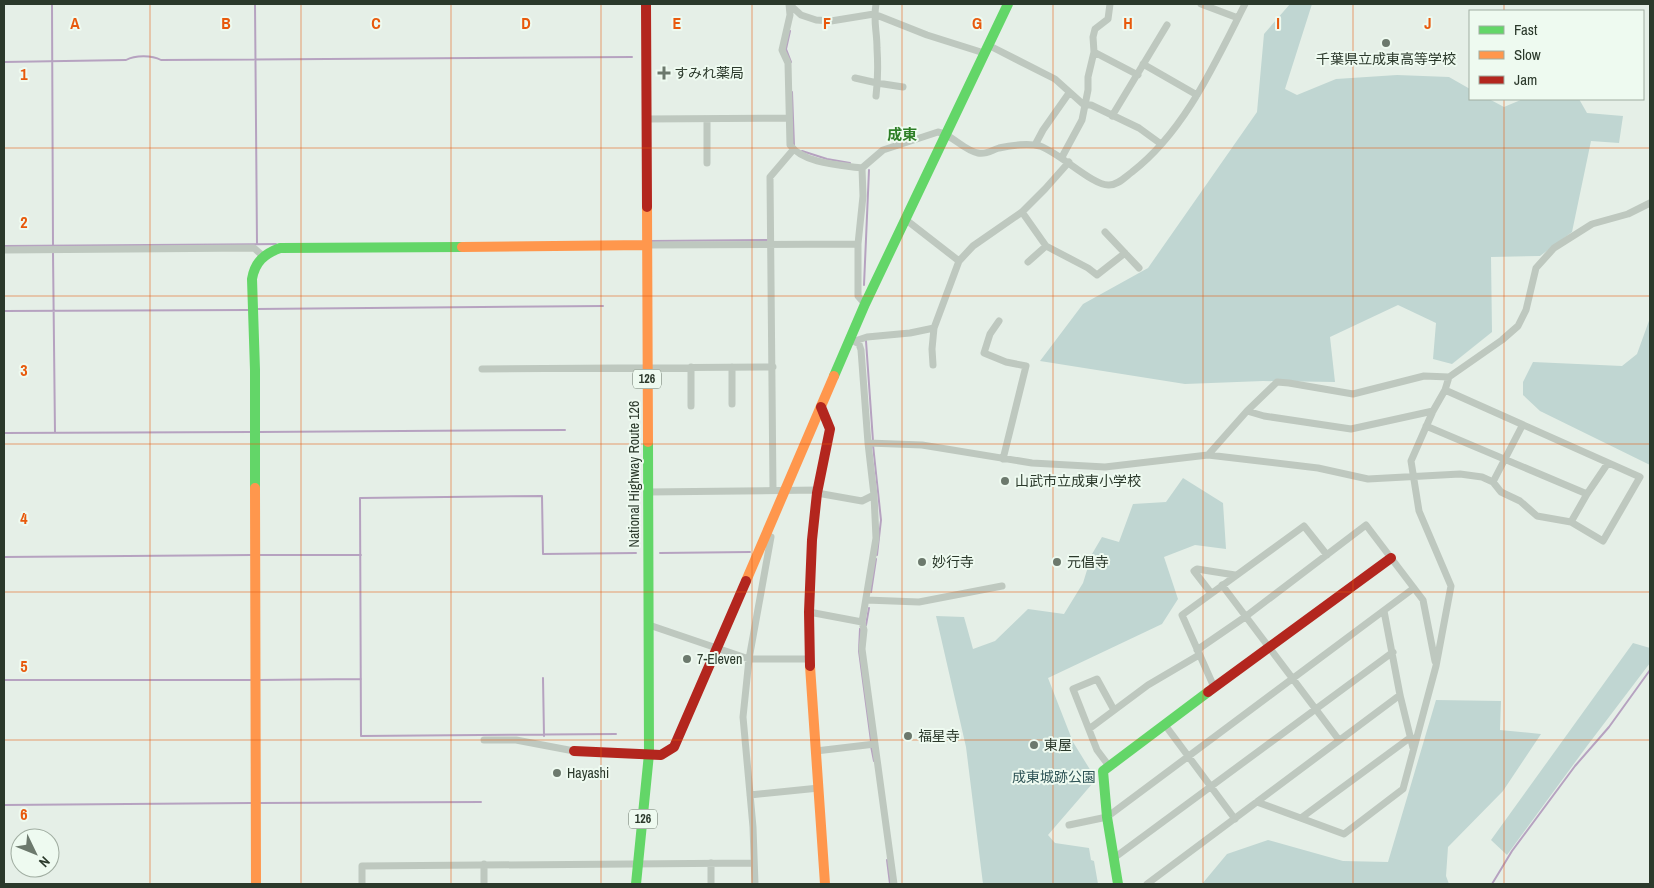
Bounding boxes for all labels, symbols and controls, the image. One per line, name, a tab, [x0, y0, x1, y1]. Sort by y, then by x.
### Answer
legend	[1469, 10, 1644, 100]
text: A	[70, 12, 80, 34]
text: B	[221, 12, 231, 34]
text: C	[371, 12, 381, 34]
text: D	[521, 12, 531, 34]
text: E	[673, 12, 682, 34]
text: F	[823, 12, 831, 34]
text: G	[972, 12, 982, 34]
text: H	[1123, 12, 1133, 34]
text: I	[1276, 12, 1280, 34]
text: J	[1424, 12, 1432, 34]
text: Fast	[1514, 19, 1538, 40]
marker: 千葉県立成東高等学校	[1380, 37, 1392, 49]
text: Slow	[1514, 44, 1541, 65]
place label: 千葉県立成東高等学校	[1316, 50, 1456, 68]
text: 1	[20, 63, 28, 85]
place label: すみれ薬局	[674, 64, 744, 82]
marker: すみれ薬局	[658, 67, 670, 79]
text: Jam	[1514, 69, 1537, 90]
district label: 成東	[887, 124, 917, 145]
text: 2	[20, 211, 28, 233]
text: 3	[20, 359, 28, 381]
road number: 126	[633, 369, 661, 388]
street label: National Highway Route 126	[625, 401, 643, 547]
place label: 山武市立成東小学校	[1015, 472, 1141, 490]
marker: 山武市立成東小学校	[999, 475, 1011, 487]
text: 4	[20, 507, 28, 529]
place label: 妙行寺	[932, 553, 974, 571]
place label: 元倡寺	[1067, 553, 1109, 571]
marker: 妙行寺	[916, 556, 928, 568]
marker: 元倡寺	[1051, 556, 1063, 568]
place label: 7-Eleven	[697, 650, 742, 668]
marker: 7-Eleven	[681, 653, 693, 665]
text: 5	[20, 655, 28, 677]
place label: 福星寺	[918, 727, 960, 745]
marker: 福星寺	[902, 730, 914, 742]
place label: 東屋	[1044, 736, 1072, 754]
marker: 東屋	[1028, 739, 1040, 751]
place label: Hayashi	[567, 764, 609, 782]
marker: Hayashi	[551, 767, 563, 779]
park label: 成東城跡公園	[1012, 768, 1096, 786]
text: 6	[20, 803, 28, 825]
road number: 126	[629, 810, 657, 829]
north arrow	[10, 828, 60, 878]
text: N	[35, 853, 54, 871]

